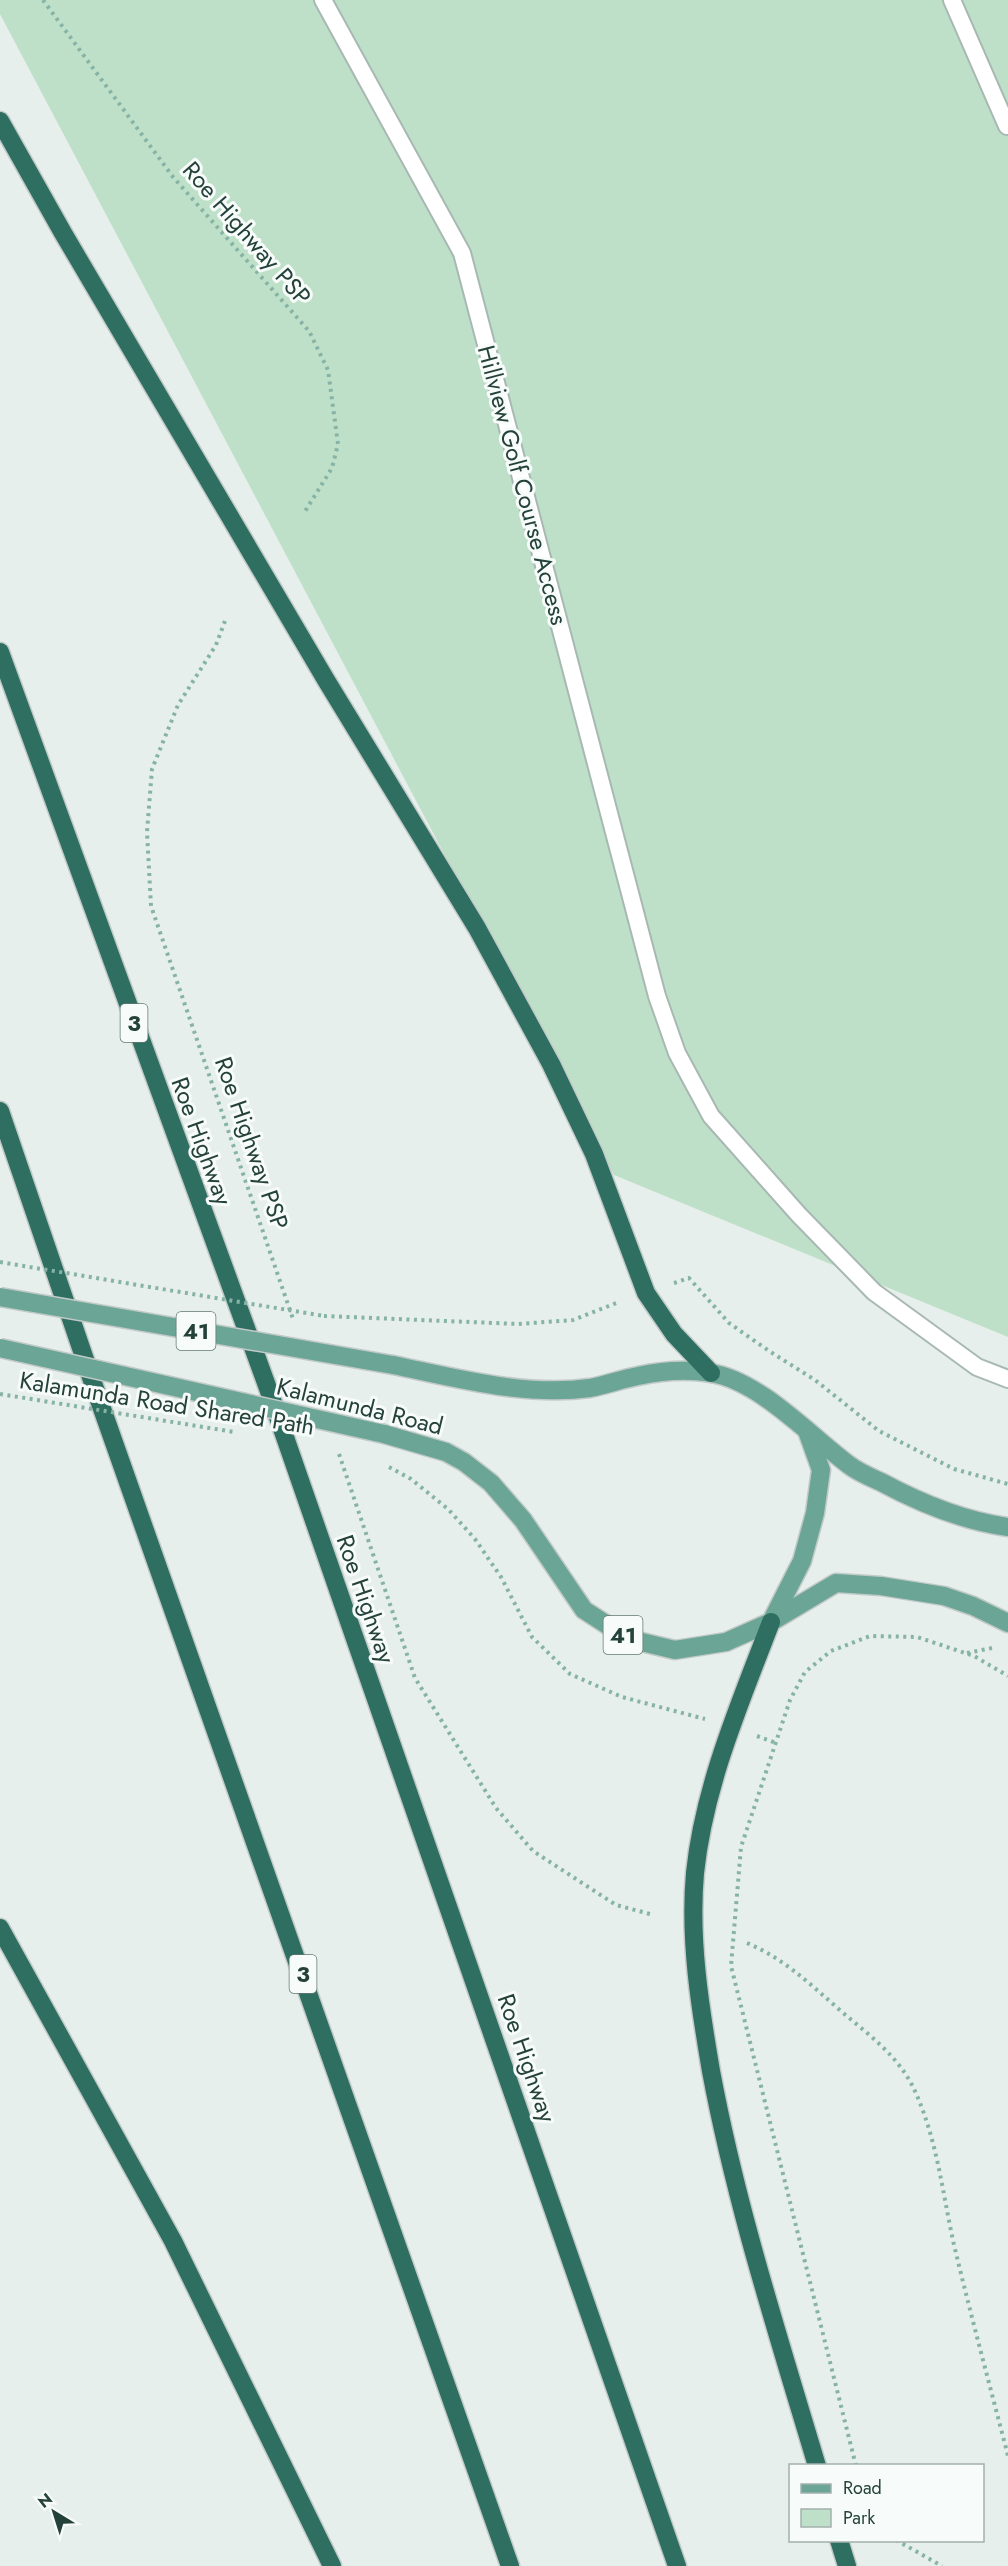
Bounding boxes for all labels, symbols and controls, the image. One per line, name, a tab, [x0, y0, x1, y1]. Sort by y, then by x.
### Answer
street label: Roe Highway PSP	[175, 153, 319, 313]
street label: Hillview Golf Course Access	[469, 341, 577, 629]
road number: 3	[120, 1004, 148, 1042]
street label: Roe Highway PSP	[206, 1052, 298, 1234]
street label: Roe Highway	[163, 1072, 242, 1210]
road number: 41	[176, 1312, 216, 1350]
street label: Kalamunda Road Shared Path	[17, 1362, 317, 1444]
street label: Kalamunda Road	[273, 1368, 447, 1444]
street label: Roe Highway	[328, 1530, 404, 1668]
road number: 41	[604, 1616, 642, 1654]
road number: 3	[290, 1955, 316, 1993]
street label: Roe Highway	[489, 1989, 565, 2127]
legend	[789, 2464, 984, 2542]
text: Road	[843, 2475, 882, 2501]
north arrow	[24, 2482, 84, 2542]
text: N	[33, 2488, 57, 2514]
text: Park	[843, 2505, 875, 2531]

